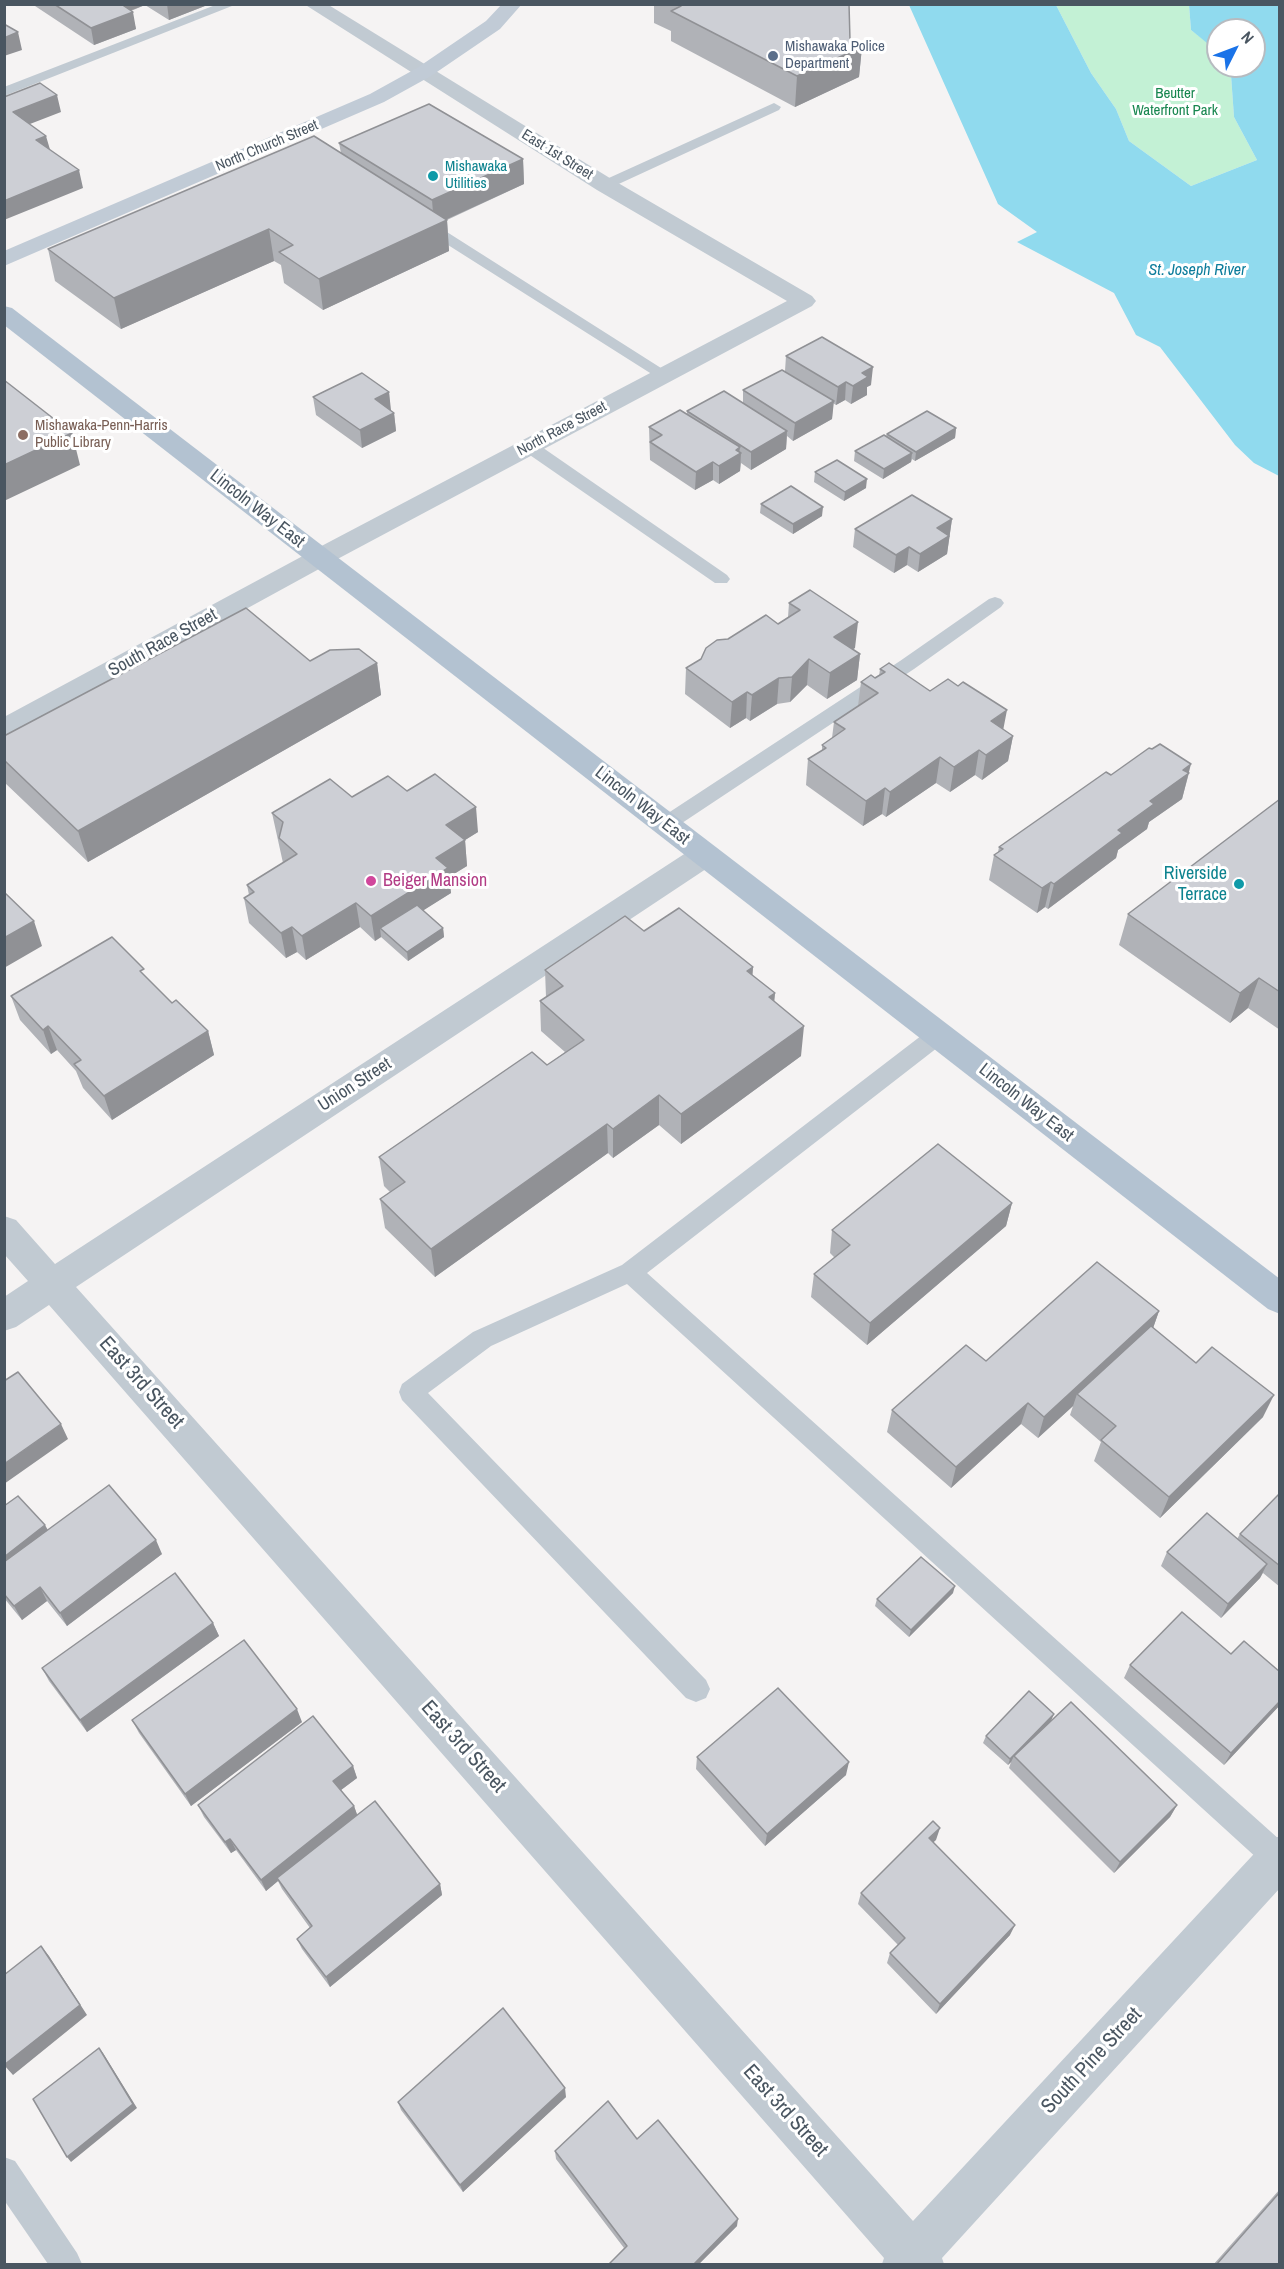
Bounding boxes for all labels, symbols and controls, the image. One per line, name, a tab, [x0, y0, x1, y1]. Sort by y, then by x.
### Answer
north arrow	[1206, 18, 1266, 78]
text: N	[1237, 26, 1259, 48]
place label: Mishawaka Police Department	[785, 38, 885, 73]
marker: Mishawaka Police Department	[766, 49, 780, 63]
park label: Beutter Waterfront Park	[1132, 85, 1218, 120]
street label: North Church Street	[213, 116, 321, 176]
street label: East 1st Street	[518, 126, 596, 184]
place label: Mishawaka Utilities	[445, 158, 507, 193]
marker: Mishawaka Utilities	[426, 169, 440, 183]
water label: St. Joseph River	[1149, 261, 1245, 281]
street label: North Race Street	[514, 398, 610, 460]
place label: Mishawaka-Penn-Harris Public Library	[35, 417, 168, 452]
marker: Mishawaka-Penn-Harris Public Library	[16, 428, 30, 442]
street label: Lincoln Way East	[205, 465, 309, 553]
street label: South Race Street	[105, 604, 221, 682]
street label: Lincoln Way East	[590, 762, 694, 850]
place label: Riverside Terrace	[1164, 863, 1227, 906]
place label: Beiger Mansion	[383, 870, 487, 892]
marker: Beiger Mansion	[364, 874, 378, 888]
marker: Riverside Terrace	[1232, 877, 1246, 891]
street label: Union Street	[314, 1053, 396, 1117]
street label: Lincoln Way East	[974, 1059, 1078, 1147]
street label: East 3rd Street	[93, 1332, 189, 1434]
street label: East 3rd Street	[415, 1696, 511, 1798]
street label: South Pine Street	[1036, 2003, 1148, 2119]
street label: East 3rd Street	[737, 2060, 833, 2162]

